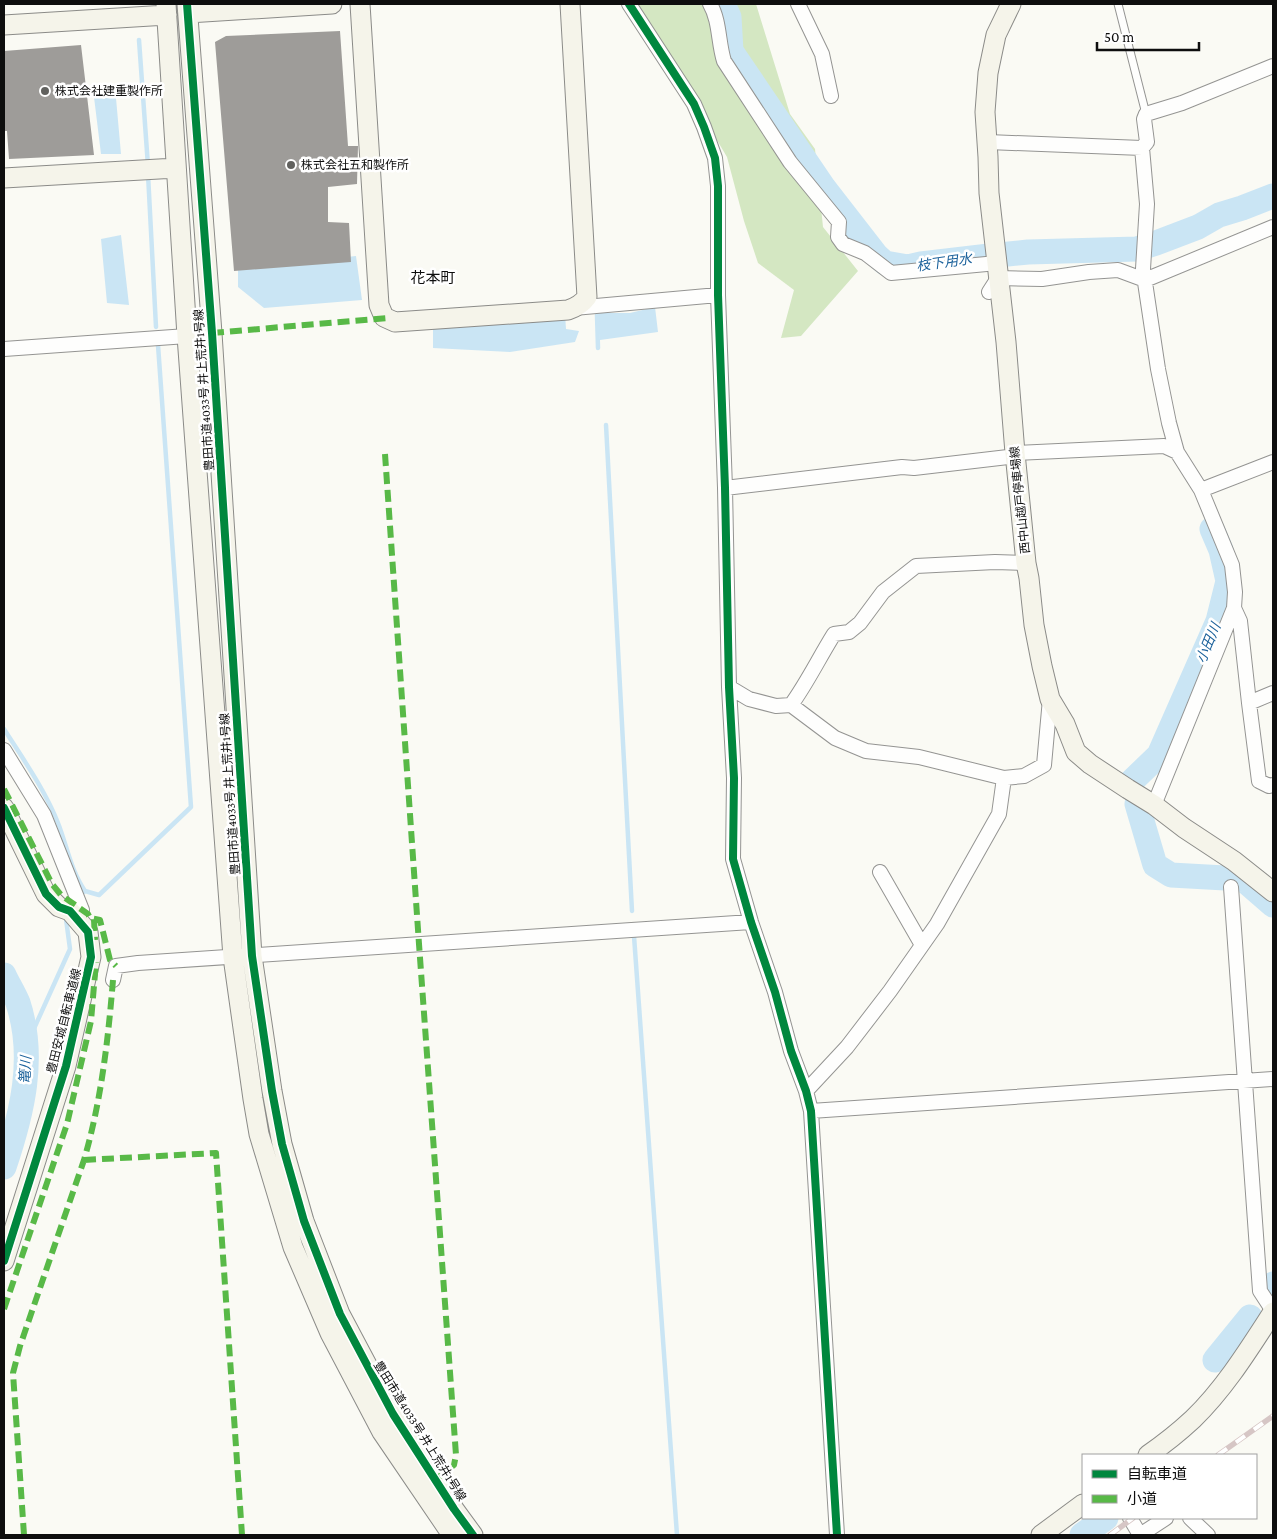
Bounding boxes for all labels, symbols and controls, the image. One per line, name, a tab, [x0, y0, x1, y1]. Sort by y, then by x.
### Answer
scale bar	[1097, 20, 1200, 52]
text: 50 m	[1104, 29, 1134, 45]
place label: 株式会社建重製作所	[55, 84, 163, 98]
marker: 株式会社建重製作所	[39, 85, 51, 97]
place label: 株式会社五和製作所	[301, 158, 409, 172]
marker: 株式会社五和製作所	[285, 159, 297, 171]
water label: 枝下用水	[915, 250, 975, 274]
district label: 花本町	[410, 270, 456, 286]
street label: 豊田市道4033号 井上荒井1号線	[191, 309, 217, 471]
street label: 西中山越戸停車場線	[1007, 446, 1033, 554]
water label: 小田川	[1192, 619, 1224, 665]
street label: 豊田市道4033号 井上荒井1号線	[217, 713, 243, 875]
street label: 豊田安城自転車道線	[44, 967, 84, 1075]
water label: 篭川	[16, 1054, 34, 1084]
street label: 豊田市道4033号 井上荒井1号線	[371, 1358, 469, 1504]
legend	[1082, 1454, 1257, 1519]
text: 自転車道	[1127, 1466, 1187, 1482]
text: 小道	[1127, 1491, 1157, 1507]

